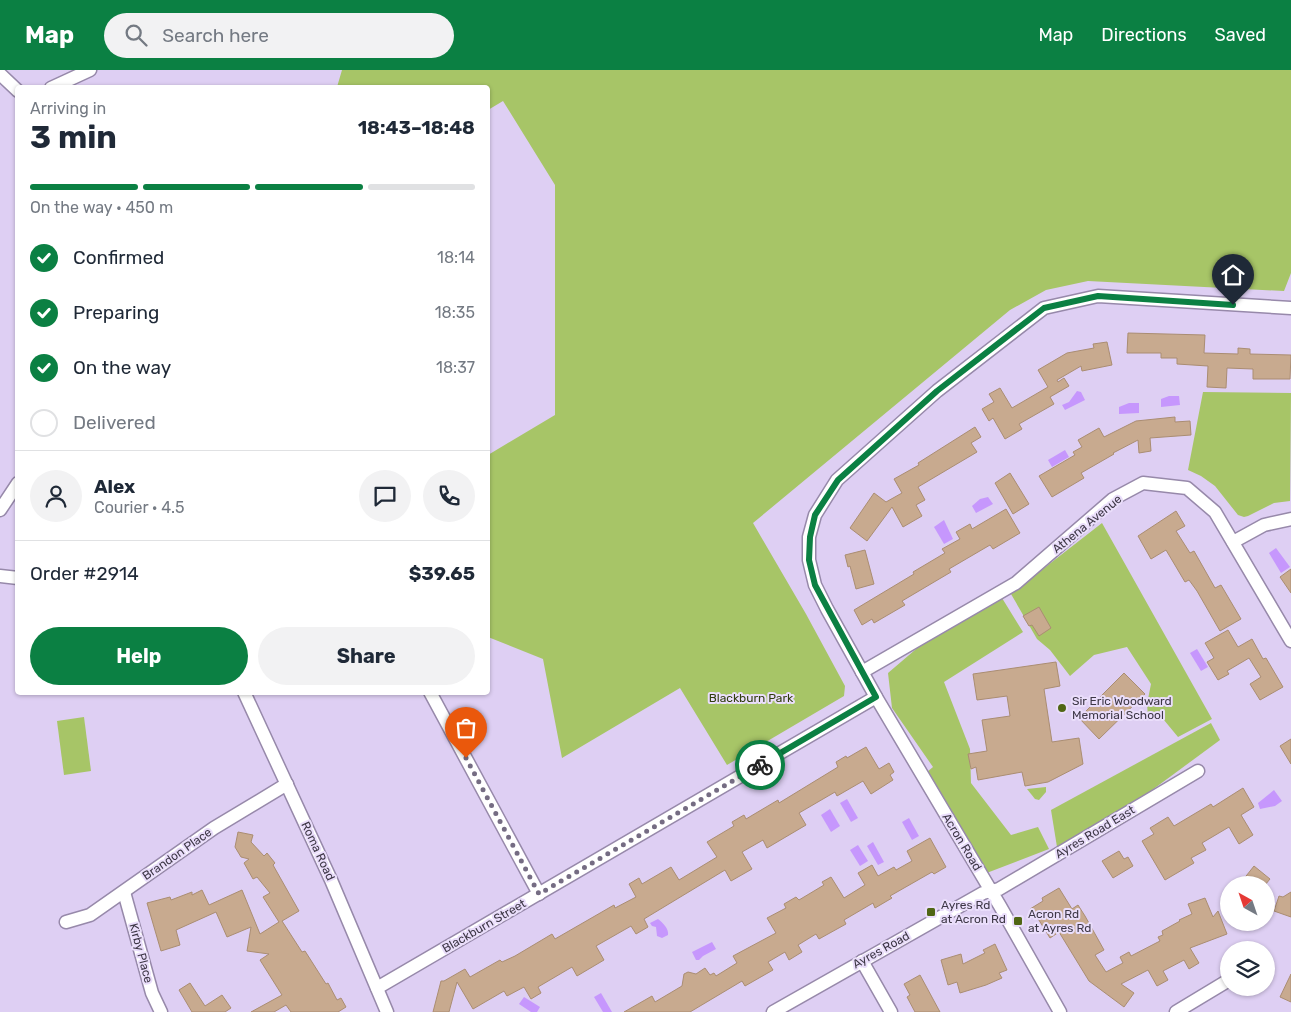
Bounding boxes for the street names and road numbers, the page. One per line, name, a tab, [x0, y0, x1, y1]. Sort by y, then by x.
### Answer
street label: Athena Avenue	[1050, 492, 1125, 556]
street label: Ayres Road East	[1053, 803, 1138, 861]
street label: Acron Road	[939, 811, 985, 873]
street label: Roma Road	[298, 819, 338, 883]
street label: Brandon Place	[140, 825, 215, 883]
street label: Blackburn Street	[440, 896, 529, 956]
street label: Kirby Place	[126, 922, 156, 985]
street label: Ayres Road	[850, 929, 912, 971]

